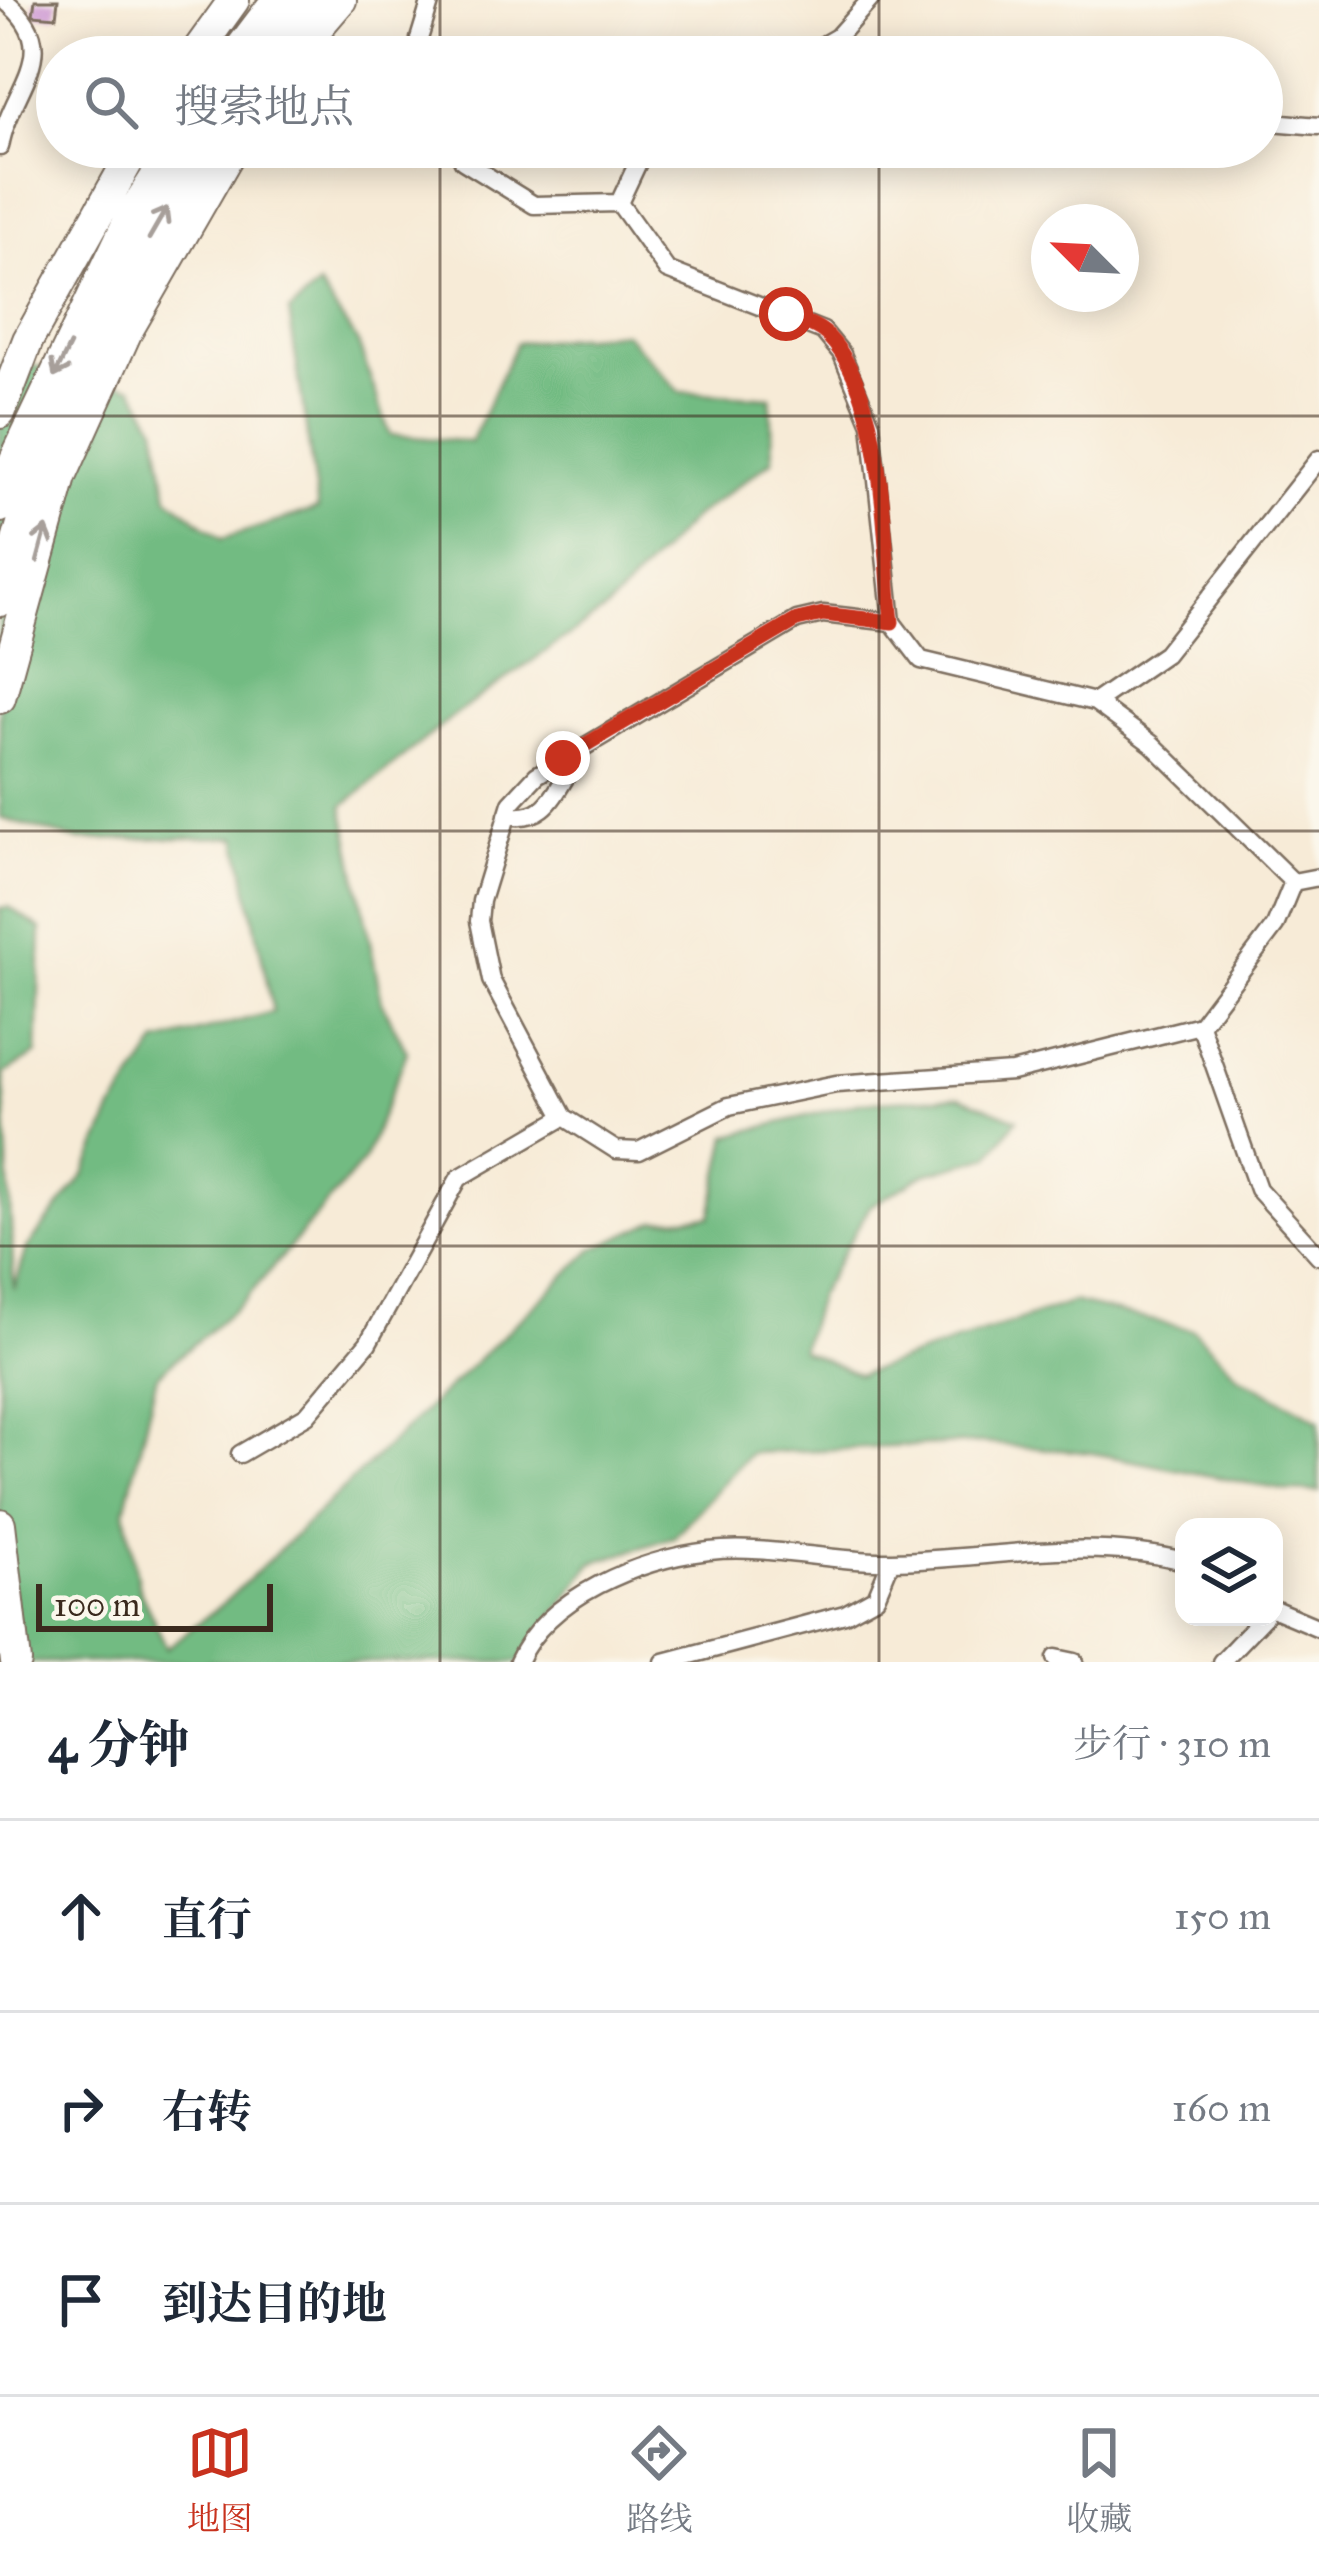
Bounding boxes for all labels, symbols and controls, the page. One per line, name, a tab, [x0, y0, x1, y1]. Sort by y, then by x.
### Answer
search box	[36, 36, 1283, 168]
icon: search	[78, 69, 144, 135]
text: 搜索地点	[174, 79, 354, 134]
north arrow	[1031, 204, 1139, 312]
one-way arrow	[147, 207, 170, 242]
route start	[759, 287, 813, 341]
one-way arrow	[50, 342, 72, 378]
one-way arrow	[33, 526, 55, 564]
route end	[536, 731, 590, 785]
map controls	[1175, 1518, 1283, 1626]
button: layers	[1175, 1518, 1283, 1626]
scale bar	[36, 1578, 273, 1631]
text: 100 m	[54, 1585, 140, 1625]
text: 4 分钟	[48, 1714, 189, 1776]
text: 步行 · 310 m	[1073, 1720, 1271, 1768]
icon: ahead	[48, 1883, 114, 1949]
text: 直行	[162, 1892, 252, 1947]
text: 150 m	[1174, 1892, 1271, 1940]
icon: right	[48, 2075, 114, 2141]
text: 右转	[162, 2084, 252, 2139]
text: 160 m	[1172, 2084, 1271, 2132]
icon: arrive	[48, 2267, 114, 2333]
text: 到达目的地	[162, 2276, 387, 2331]
tab: 地图	[187, 2420, 253, 2539]
tab: 路线	[626, 2420, 692, 2539]
tab: 收藏	[1066, 2420, 1132, 2539]

